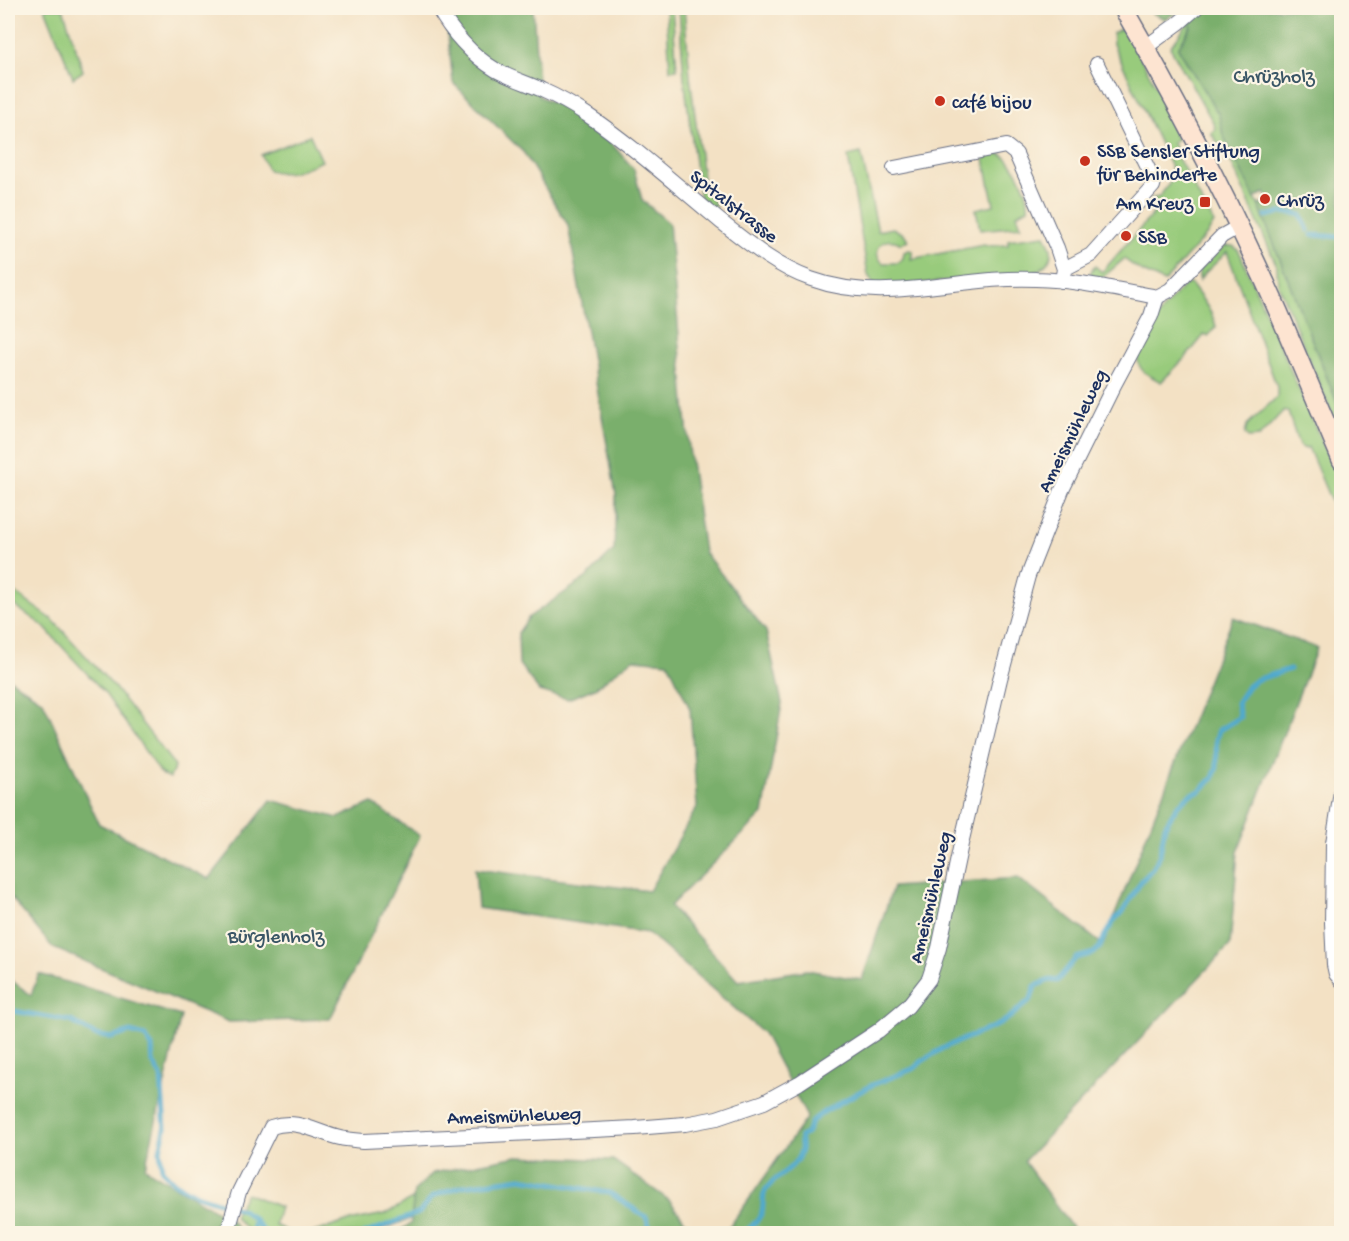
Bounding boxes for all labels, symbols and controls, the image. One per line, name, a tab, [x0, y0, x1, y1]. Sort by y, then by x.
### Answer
park label: Chrüzholz	[1233, 67, 1316, 90]
place label: café bijou	[952, 93, 1032, 116]
marker: café bijou	[933, 94, 947, 108]
place label: SSB Sensler Stiftung für Behinderte	[1096, 142, 1260, 188]
marker: SSB Sensler Stiftung für Behinderte	[1078, 154, 1092, 168]
street label: Spitalstrasse	[684, 166, 782, 250]
place label: Chrüz	[1277, 191, 1325, 214]
marker: Chrüz	[1258, 192, 1272, 206]
place label: Am Kreuz	[1116, 194, 1194, 217]
marker: Am Kreuz	[1198, 195, 1212, 209]
place label: SSB	[1138, 228, 1168, 251]
marker: SSB	[1119, 229, 1133, 243]
street label: Ameismühleweg	[1034, 366, 1114, 497]
street label: Ameismühleweg	[906, 830, 959, 966]
park label: Bürglenholz	[227, 927, 326, 950]
street label: Ameismühleweg	[447, 1104, 582, 1131]

